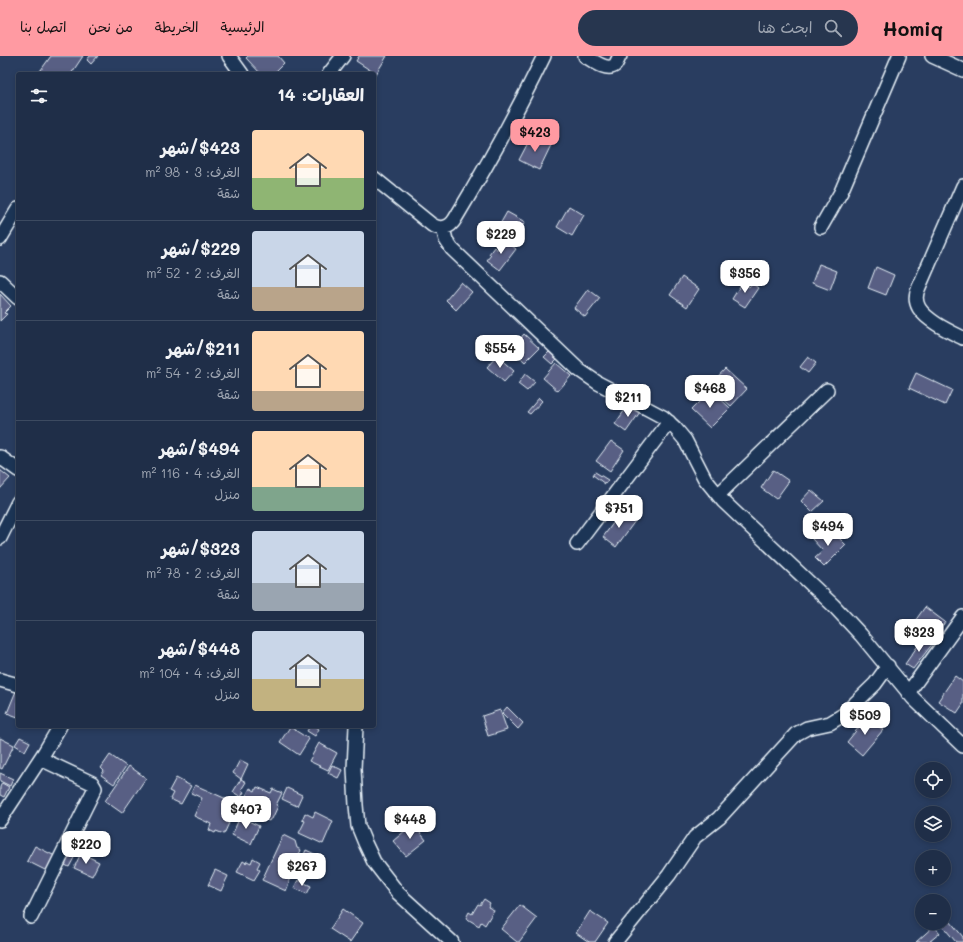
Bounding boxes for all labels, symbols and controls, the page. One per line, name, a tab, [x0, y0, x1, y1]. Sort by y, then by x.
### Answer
search box	[578, 10, 858, 46]
text: Homiq	[882, 16, 943, 41]
text: اتصل بنا	[20, 17, 66, 36]
text: من نحن	[88, 17, 133, 36]
text: الخريطة	[155, 17, 199, 36]
text: الرئيسية	[221, 17, 264, 36]
text: ابحث هنا	[757, 17, 812, 37]
icon: search	[822, 17, 844, 39]
text: العقارات: 14	[277, 83, 364, 105]
icon: filters	[28, 85, 50, 107]
pin: $423	[511, 119, 559, 153]
text: $423	[519, 123, 551, 140]
text: $423/شهر	[161, 136, 240, 158]
icon: home	[284, 146, 332, 194]
text: الغرف: 3 · 98 m²	[145, 163, 240, 180]
text: شقة	[217, 184, 240, 201]
pin: $229	[477, 221, 525, 255]
text: $229	[486, 225, 516, 242]
text: $229/شهر	[162, 237, 240, 259]
icon: home	[284, 247, 332, 295]
pin: $356	[721, 260, 769, 294]
text: الغرف: 2 · 52 m²	[146, 264, 240, 281]
text: $356	[729, 264, 761, 281]
text: شقة	[217, 285, 240, 302]
pin: $554	[476, 335, 524, 369]
text: $211/شهر	[167, 337, 240, 359]
text: $554	[484, 339, 516, 356]
icon: home	[284, 347, 332, 395]
text: الغرف: 2 · 54 m²	[146, 364, 240, 381]
pin: $468	[686, 375, 734, 409]
text: $468	[694, 379, 726, 396]
pin: $211	[604, 384, 652, 418]
text: شقة	[217, 385, 240, 402]
text: $211	[615, 388, 641, 405]
text: $494/شهر	[160, 437, 240, 459]
icon: home	[284, 447, 332, 495]
text: الغرف: 4 · 116 m²	[141, 464, 240, 481]
text: منزل	[214, 485, 240, 502]
pin: $751	[595, 495, 643, 529]
text: $751	[605, 499, 633, 516]
pin: $494	[804, 513, 852, 547]
text: $494	[812, 517, 844, 534]
text: $323/شهر	[161, 537, 240, 559]
icon: home	[284, 547, 332, 595]
text: الغرف: 2 · 78 m²	[146, 564, 240, 581]
text: شقة	[217, 585, 240, 602]
pin: $323	[895, 619, 943, 653]
text: $323	[904, 623, 934, 640]
text: $448/شهر	[159, 637, 240, 659]
icon: home	[284, 647, 332, 695]
text: الغرف: 4 · 104 m²	[139, 664, 240, 681]
text: منزل	[214, 685, 240, 702]
pin: $509	[841, 702, 889, 736]
text: $509	[849, 706, 881, 723]
map controls	[915, 762, 951, 930]
button: locate	[915, 762, 951, 798]
pin: $407	[222, 796, 270, 830]
text: $407	[230, 800, 262, 817]
pin: $448	[386, 806, 434, 840]
button: layers	[915, 806, 951, 842]
text: $448	[394, 810, 426, 827]
pin: $220	[62, 831, 110, 865]
text: $220	[71, 835, 101, 852]
button: +	[915, 850, 951, 886]
pin: $267	[278, 853, 326, 887]
text: $267	[287, 857, 317, 874]
button: −	[915, 894, 951, 930]

